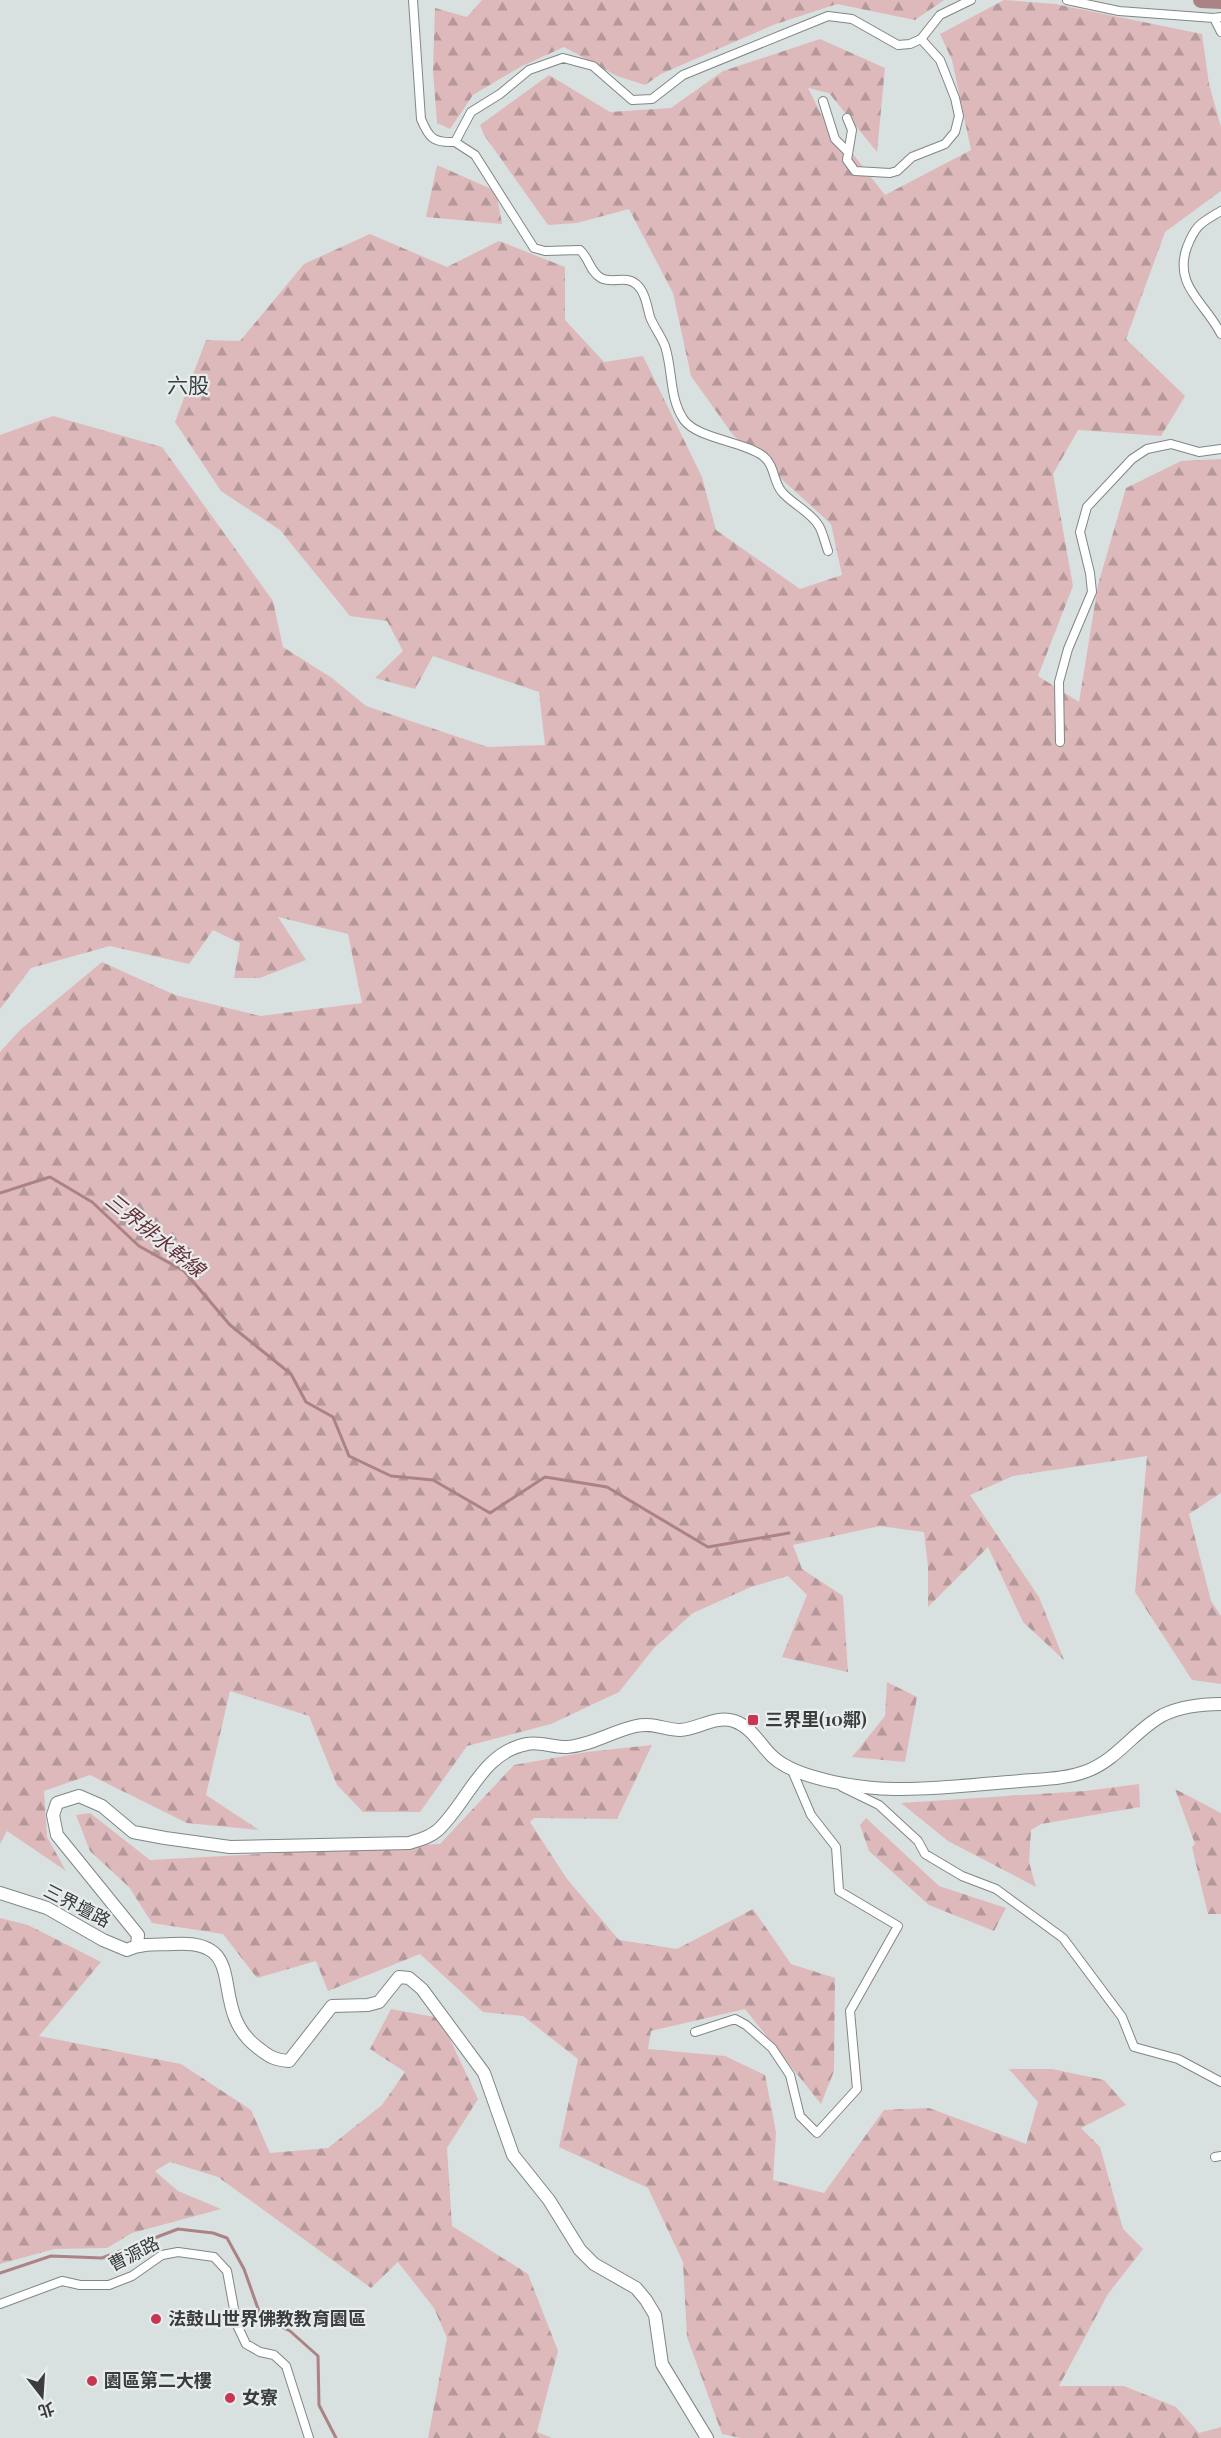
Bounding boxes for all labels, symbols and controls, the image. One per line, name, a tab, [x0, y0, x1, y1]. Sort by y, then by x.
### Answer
district label: 六股	[167, 370, 209, 398]
water label: 三界排水幹線	[101, 1186, 213, 1283]
place label: 三界里(10鄰)	[765, 1707, 867, 1731]
marker: 三界里(10鄰)	[746, 1713, 760, 1727]
street label: 三界壇路	[40, 1878, 115, 1932]
street label: 曹源路	[104, 2230, 163, 2276]
place label: 法鼓山世界佛教教育園區	[168, 2306, 366, 2330]
marker: 法鼓山世界佛教教育園區	[149, 2312, 163, 2326]
north arrow	[12, 2366, 72, 2426]
place label: 園區第二大樓	[104, 2368, 212, 2392]
marker: 園區第二大樓	[85, 2374, 99, 2388]
place label: 女寮	[242, 2385, 278, 2409]
marker: 女寮	[223, 2391, 237, 2405]
text: 北	[36, 2398, 57, 2423]

